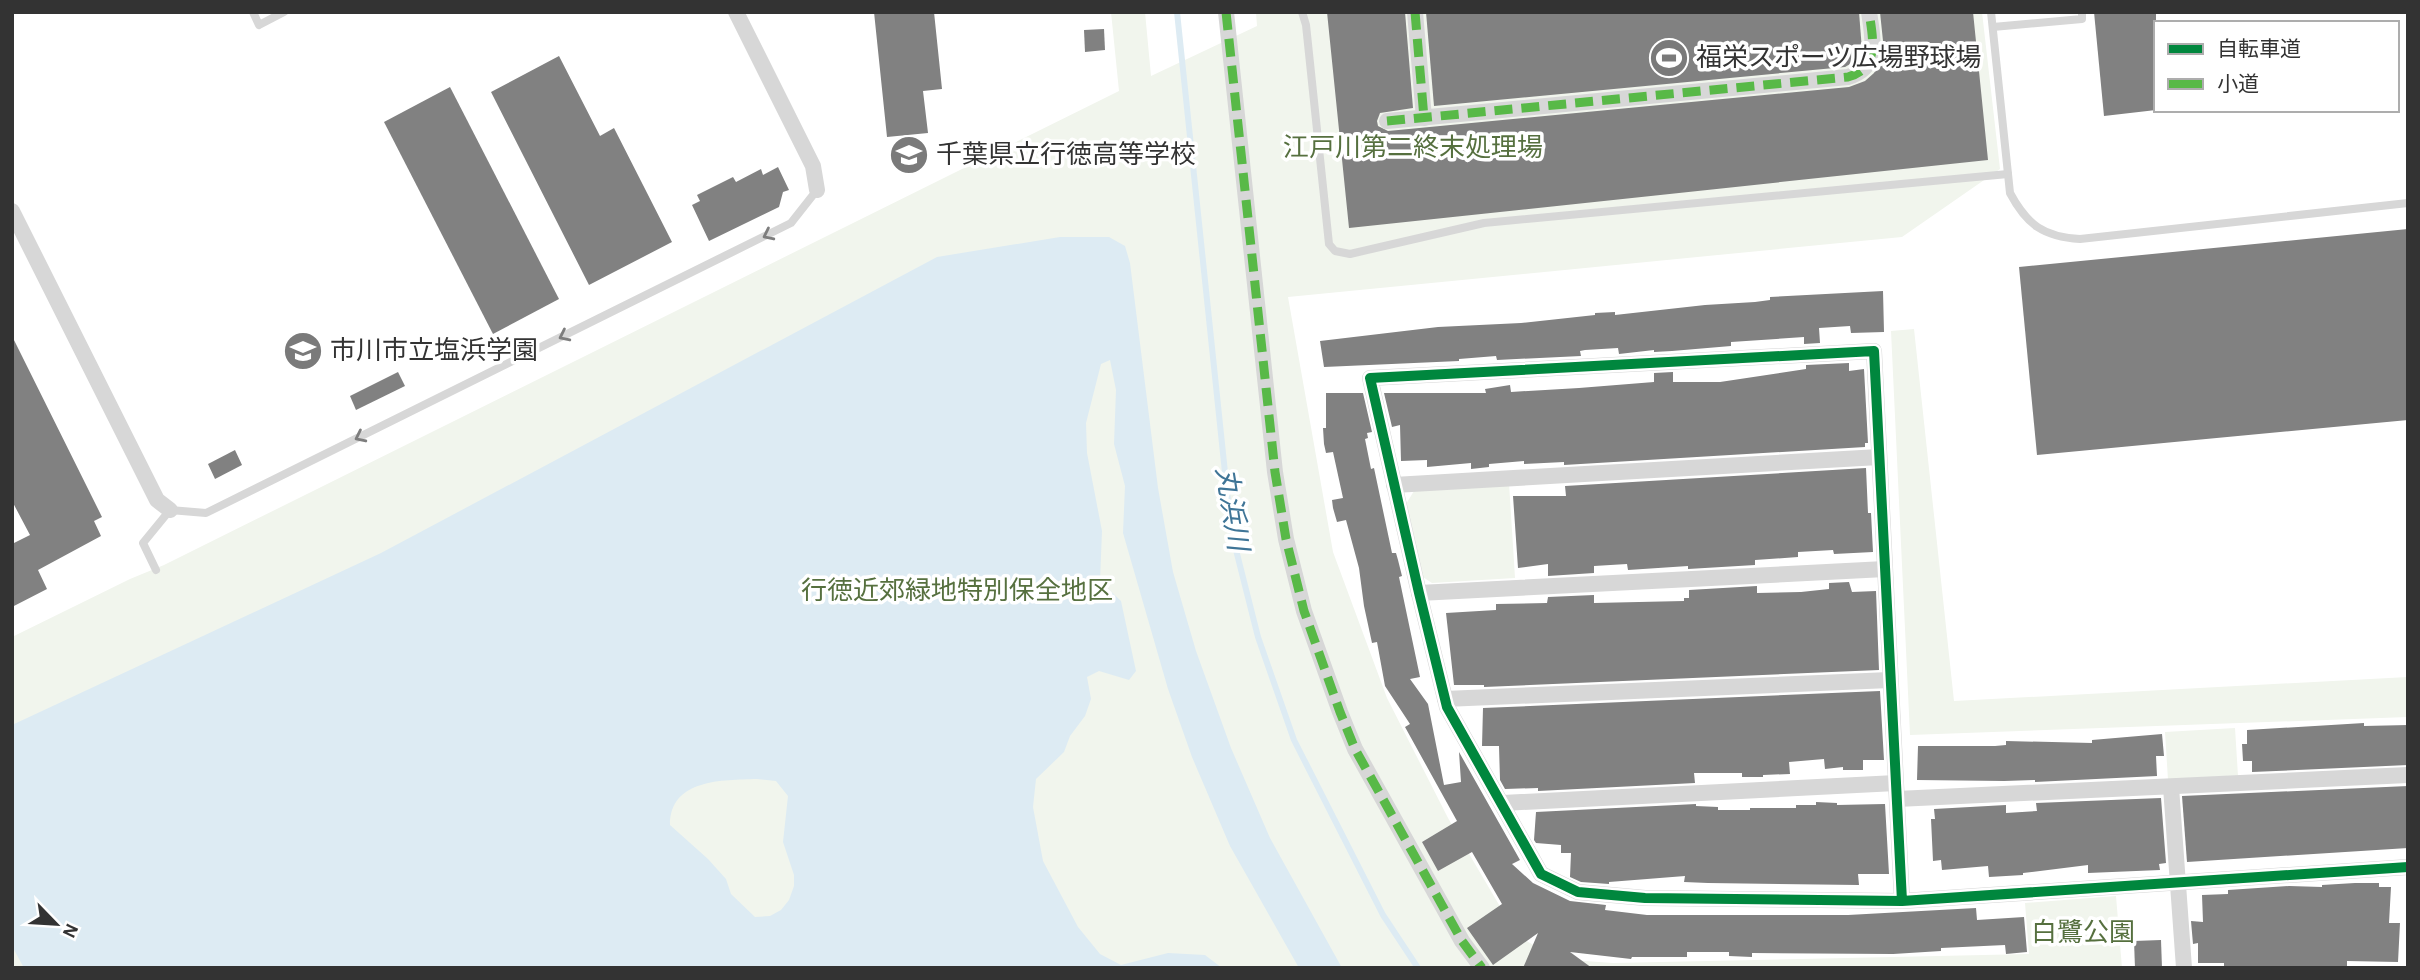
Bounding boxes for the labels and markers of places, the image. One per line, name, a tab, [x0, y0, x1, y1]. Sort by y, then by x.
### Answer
sports icon: 福栄スポーツ広場野球場	[1648, 37, 1690, 79]
place label: 福栄スポーツ広場野球場	[1696, 43, 1981, 71]
school or university icon: 千葉県立行徳高等学校	[888, 134, 930, 176]
place label: 千葉県立行徳高等学校	[936, 140, 1196, 168]
school or university icon: 市川市立塩浜学園	[282, 330, 324, 372]
place label: 市川市立塩浜学園	[330, 336, 538, 364]

